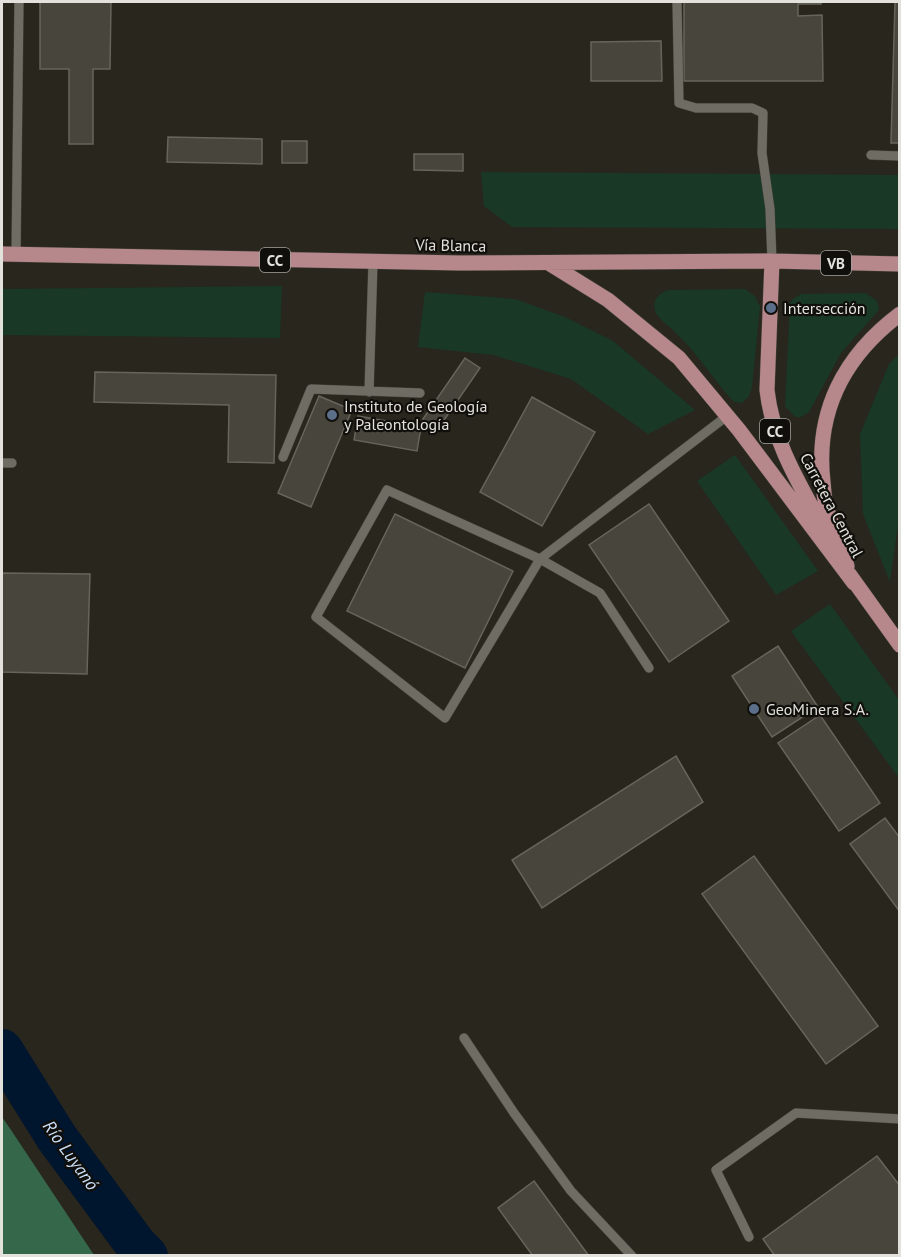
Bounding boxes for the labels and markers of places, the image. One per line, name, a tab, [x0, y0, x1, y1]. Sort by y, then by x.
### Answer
place label: Intersección	[783, 298, 866, 318]
marker: Intersección	[764, 301, 778, 315]
place label: Instituto de Geología y Paleontología	[344, 396, 487, 434]
marker: Instituto de Geología y Paleontología	[325, 408, 339, 422]
place label: GeoMinera S.A.	[766, 699, 869, 719]
marker: GeoMinera S.A.	[747, 702, 761, 716]

